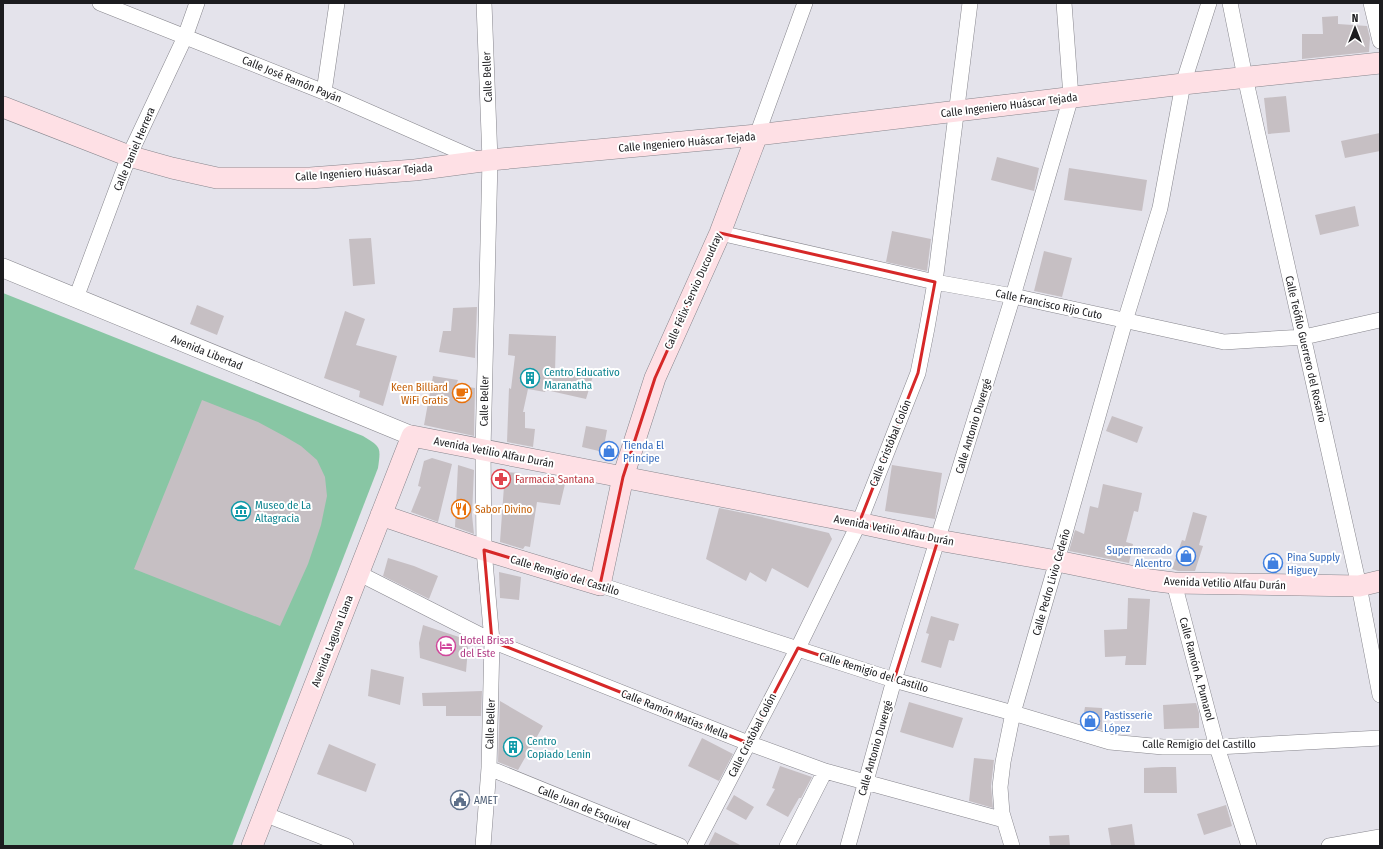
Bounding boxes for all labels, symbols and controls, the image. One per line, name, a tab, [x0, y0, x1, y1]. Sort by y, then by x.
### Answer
north arrow	[1335, 8, 1375, 48]
text: N	[1352, 12, 1358, 25]
street label: Calle Beller	[480, 51, 495, 103]
street label: Calle José Ramón Payán	[240, 54, 344, 105]
street label: Calle Ingeniero Huáscar Tejada	[940, 91, 1078, 120]
street label: Calle Daniel Herrera	[111, 105, 158, 193]
street label: Calle Ingeniero Huáscar Tejada	[618, 130, 756, 155]
street label: Calle Ingeniero Huáscar Tejada	[295, 161, 433, 184]
street label: Calle Félix Servio Ducoudray	[662, 231, 725, 351]
street label: Calle Teófilo Guerrero del Rosario	[1282, 274, 1329, 424]
street label: Calle Francisco Rijo Cuto	[994, 287, 1104, 322]
street label: Avenida Libertad	[169, 332, 245, 373]
place label: Centro Educativo Maranatha	[544, 366, 620, 392]
building icon: Centro Educativo Maranatha	[519, 367, 541, 389]
street label: Calle Beller	[478, 375, 491, 427]
street label: Calle Antonio Duvergé	[953, 377, 994, 475]
place label: Keen Billiard WiFi Gratis	[391, 381, 448, 407]
cafe icon: Keen Billiard WiFi Gratis	[451, 382, 473, 404]
street label: Calle Cristóbal Colón	[867, 398, 914, 489]
street label: Avenida Vetilio Alfau Durán	[433, 434, 555, 471]
place label: Tienda El Principe	[623, 439, 664, 465]
shop icon: Tienda El Principe	[598, 440, 620, 462]
pharmacy icon: Farmacia Santana	[490, 468, 512, 490]
place label: Farmacia Santana	[515, 473, 594, 486]
restaurant icon: Sabor Divino	[450, 498, 472, 520]
place label: Museo de La Altagracia	[255, 499, 311, 525]
museum icon: Museo de La Altagracia	[230, 500, 252, 522]
place label: Sabor Divino	[475, 503, 533, 516]
street label: Avenida Vetilio Alfau Durán	[833, 512, 955, 549]
street label: Calle Pedro Livio Cedeño	[1030, 527, 1073, 637]
place label: Supermercado Alcentro	[1107, 544, 1172, 570]
shop icon: Supermercado Alcentro	[1175, 545, 1197, 567]
place label: Pina Supply Higuey	[1287, 551, 1340, 577]
shop icon: Pina Supply Higuey	[1262, 552, 1284, 574]
street label: Calle Remigio del Castillo	[509, 553, 621, 598]
street label: Avenida Vetilio Alfau Durán	[1164, 575, 1286, 592]
street label: Avenida Laguna Llana	[309, 593, 356, 689]
street label: Calle Ramón A. Pumarol	[1176, 616, 1217, 722]
place label: Hotel Brisas del Este	[460, 634, 514, 660]
hotel icon: Hotel Brisas del Este	[435, 635, 457, 657]
street label: Calle Remigio del Castillo	[818, 650, 930, 695]
street label: Calle Ramón Matías Mella	[619, 687, 731, 742]
street label: Calle Cristóbal Colón	[726, 691, 779, 779]
street label: Calle Beller	[483, 698, 498, 750]
street label: Calle Antonio Duvergé	[856, 699, 895, 797]
place label: Pastisserie López	[1104, 709, 1152, 735]
shop icon: Pastisserie López	[1079, 710, 1101, 732]
place label: Centro Copiado Lenin	[527, 735, 591, 761]
building icon: Centro Copiado Lenin	[502, 736, 524, 758]
street label: Calle Remigio del Castillo	[1142, 738, 1256, 751]
street label: Calle Juan de Esquivel	[536, 783, 632, 832]
public building icon: AMET	[449, 789, 471, 811]
place label: AMET	[474, 794, 499, 807]

